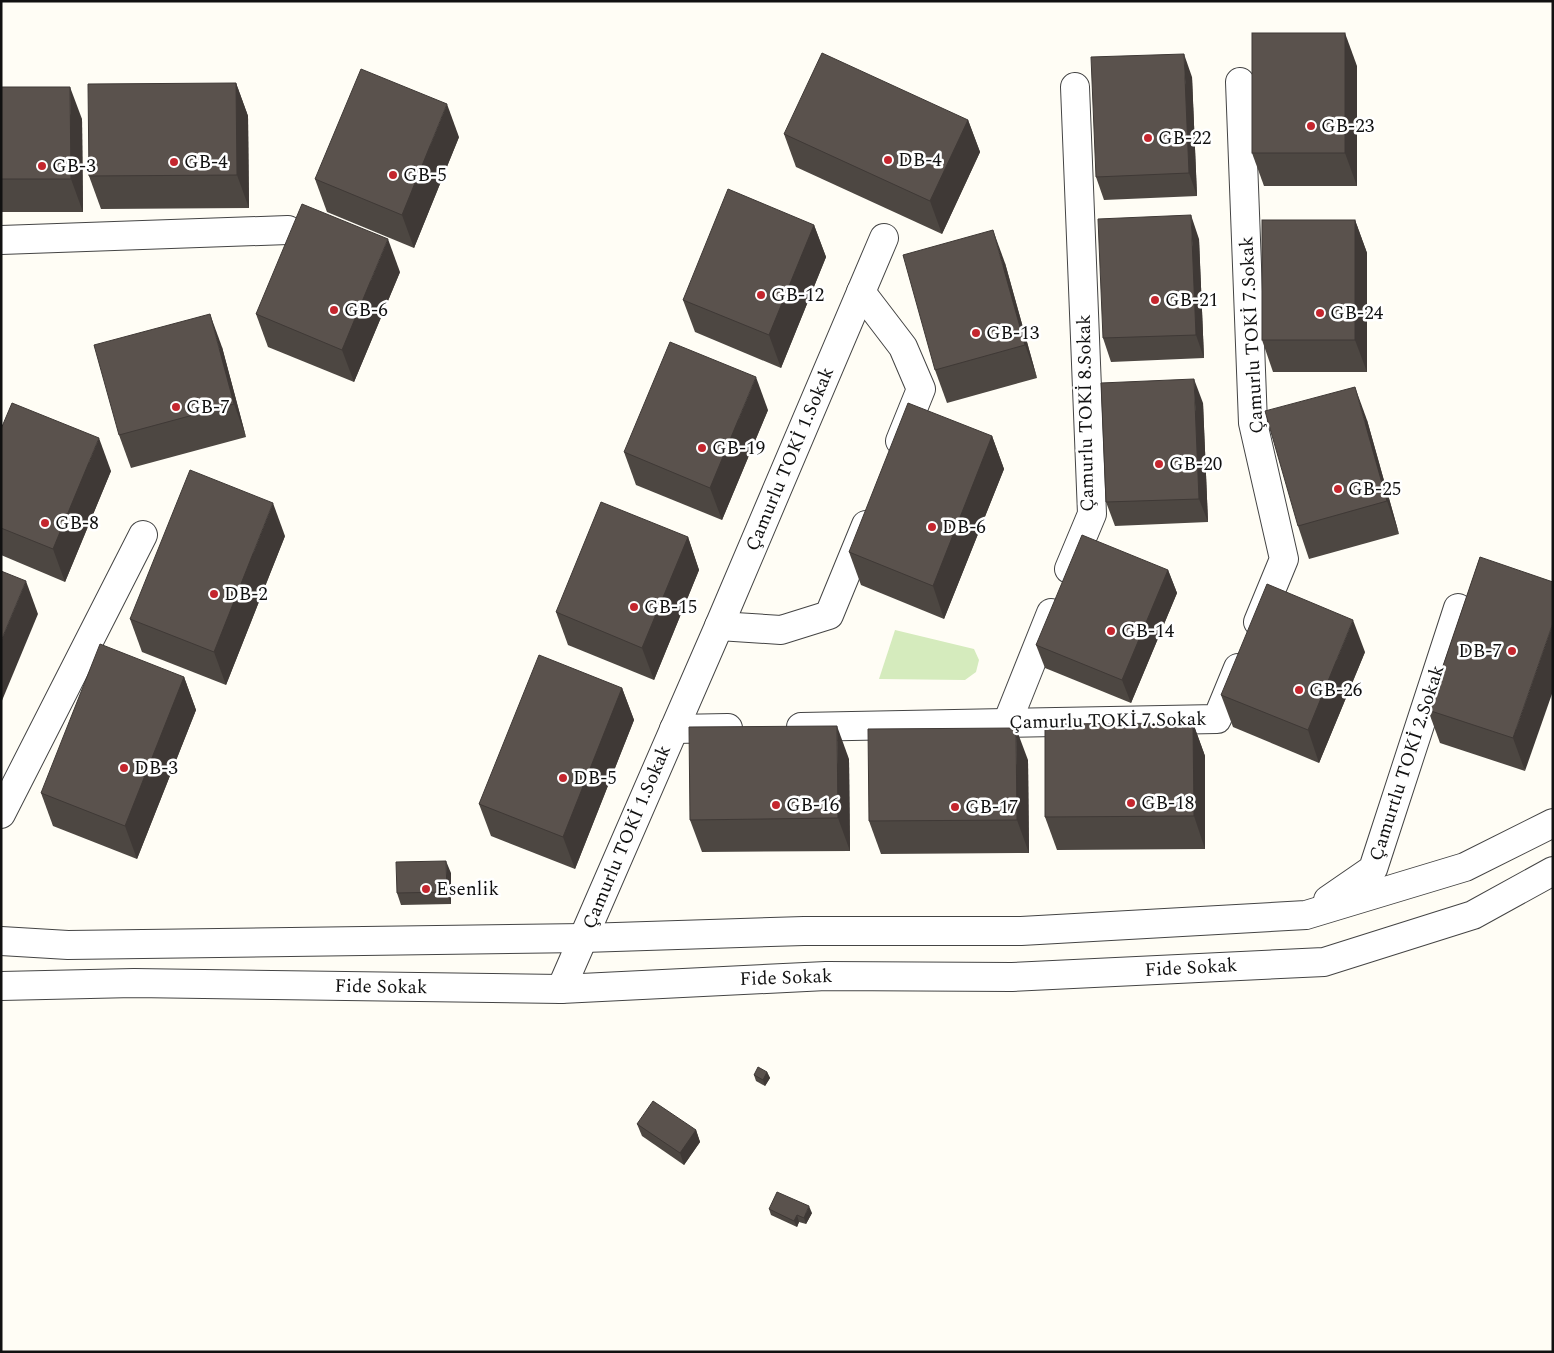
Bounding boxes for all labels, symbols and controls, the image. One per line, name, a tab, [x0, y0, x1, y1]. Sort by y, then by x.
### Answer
place label: GB-23	[1321, 112, 1375, 141]
marker: GB-23	[1305, 120, 1317, 132]
place label: GB-22	[1158, 124, 1211, 153]
marker: GB-22	[1142, 132, 1154, 144]
place label: DB-4	[898, 146, 942, 175]
place label: GB-4	[184, 148, 228, 177]
place label: GB-3	[52, 152, 96, 181]
marker: DB-4	[882, 154, 894, 166]
marker: GB-4	[168, 156, 180, 168]
marker: GB-3	[36, 160, 48, 172]
place label: GB-5	[403, 161, 447, 190]
marker: GB-5	[387, 169, 399, 181]
street label: Çamurlu TOKİ 7.Sokak	[1232, 235, 1272, 434]
place label: GB-12	[771, 281, 824, 310]
place label: GB-21	[1165, 286, 1218, 315]
marker: GB-12	[755, 289, 767, 301]
marker: GB-21	[1149, 294, 1161, 306]
place label: GB-6	[344, 296, 388, 325]
place label: GB-24	[1330, 299, 1384, 328]
marker: GB-6	[328, 304, 340, 316]
marker: GB-24	[1314, 307, 1326, 319]
street label: Çamurlu TOKİ 8.Sokak	[1070, 314, 1102, 512]
place label: GB-13	[986, 319, 1040, 348]
marker: GB-13	[970, 327, 982, 339]
street label: Çamurlu TOKİ 1.Sokak	[738, 362, 842, 556]
place label: GB-7	[186, 393, 230, 422]
marker: GB-7	[170, 401, 182, 413]
place label: GB-19	[712, 434, 765, 463]
marker: GB-19	[696, 442, 708, 454]
place label: GB-20	[1169, 450, 1222, 479]
marker: GB-20	[1153, 458, 1165, 470]
place label: GB-25	[1348, 475, 1401, 504]
marker: GB-25	[1332, 483, 1344, 495]
place label: GB-8	[55, 509, 99, 538]
place label: DB-6	[942, 513, 986, 542]
marker: GB-8	[39, 517, 51, 529]
marker: DB-6	[926, 521, 938, 533]
place label: DB-2	[224, 580, 268, 609]
marker: DB-2	[208, 588, 220, 600]
place label: GB-15	[644, 593, 697, 622]
marker: GB-15	[628, 601, 640, 613]
place label: GB-14	[1121, 617, 1175, 646]
marker: GB-14	[1105, 625, 1117, 637]
place label: DB-7	[1458, 637, 1502, 666]
marker: DB-7	[1506, 645, 1518, 657]
street label: Çamurtlu TOKİ 2.Sokak	[1362, 661, 1452, 865]
place label: GB-26	[1309, 676, 1362, 705]
marker: GB-26	[1293, 684, 1305, 696]
street label: Çamurlu TOKİ 7.Sokak	[1009, 705, 1207, 737]
street label: Çamurlu TOKİ 1.Sokak	[575, 740, 679, 934]
place label: DB-3	[134, 754, 178, 783]
marker: DB-3	[118, 762, 130, 774]
place label: DB-5	[573, 764, 617, 793]
marker: DB-5	[557, 772, 569, 784]
place label: GB-18	[1141, 789, 1194, 818]
place label: GB-16	[786, 791, 839, 820]
place label: GB-17	[965, 793, 1018, 822]
marker: GB-18	[1125, 797, 1137, 809]
marker: GB-16	[770, 799, 782, 811]
marker: GB-17	[949, 801, 961, 813]
place label: Esenlik	[436, 875, 499, 904]
marker: Esenlik	[420, 883, 432, 895]
street label: Fide Sokak	[1144, 951, 1239, 985]
street label: Fide Sokak	[739, 962, 833, 994]
street label: Fide Sokak	[334, 972, 428, 1002]

